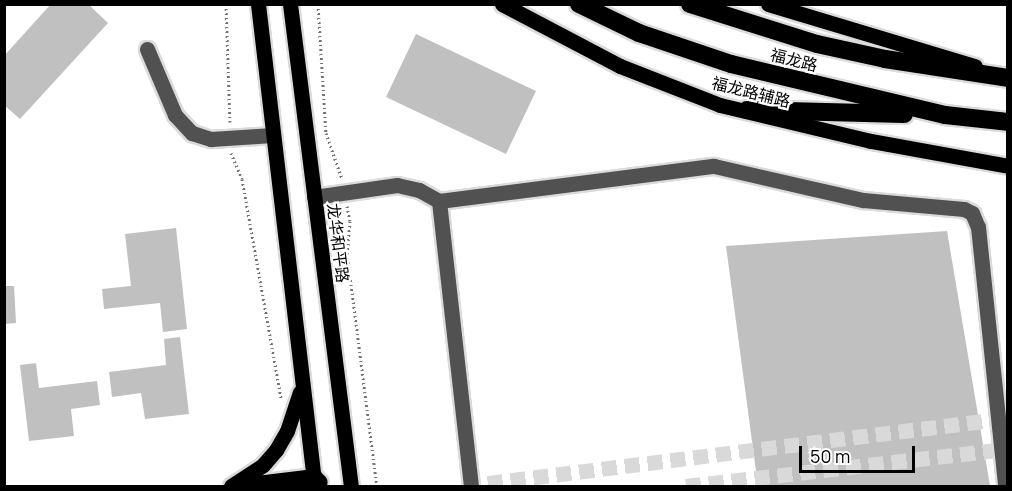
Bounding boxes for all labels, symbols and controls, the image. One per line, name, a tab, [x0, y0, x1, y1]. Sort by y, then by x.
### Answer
street label: 福龙路	[768, 45, 820, 75]
street label: 福龙路辅路	[710, 73, 792, 111]
street label: 龙华和平路	[324, 202, 352, 284]
scale bar	[802, 434, 918, 472]
text: 50 m	[810, 444, 850, 468]

